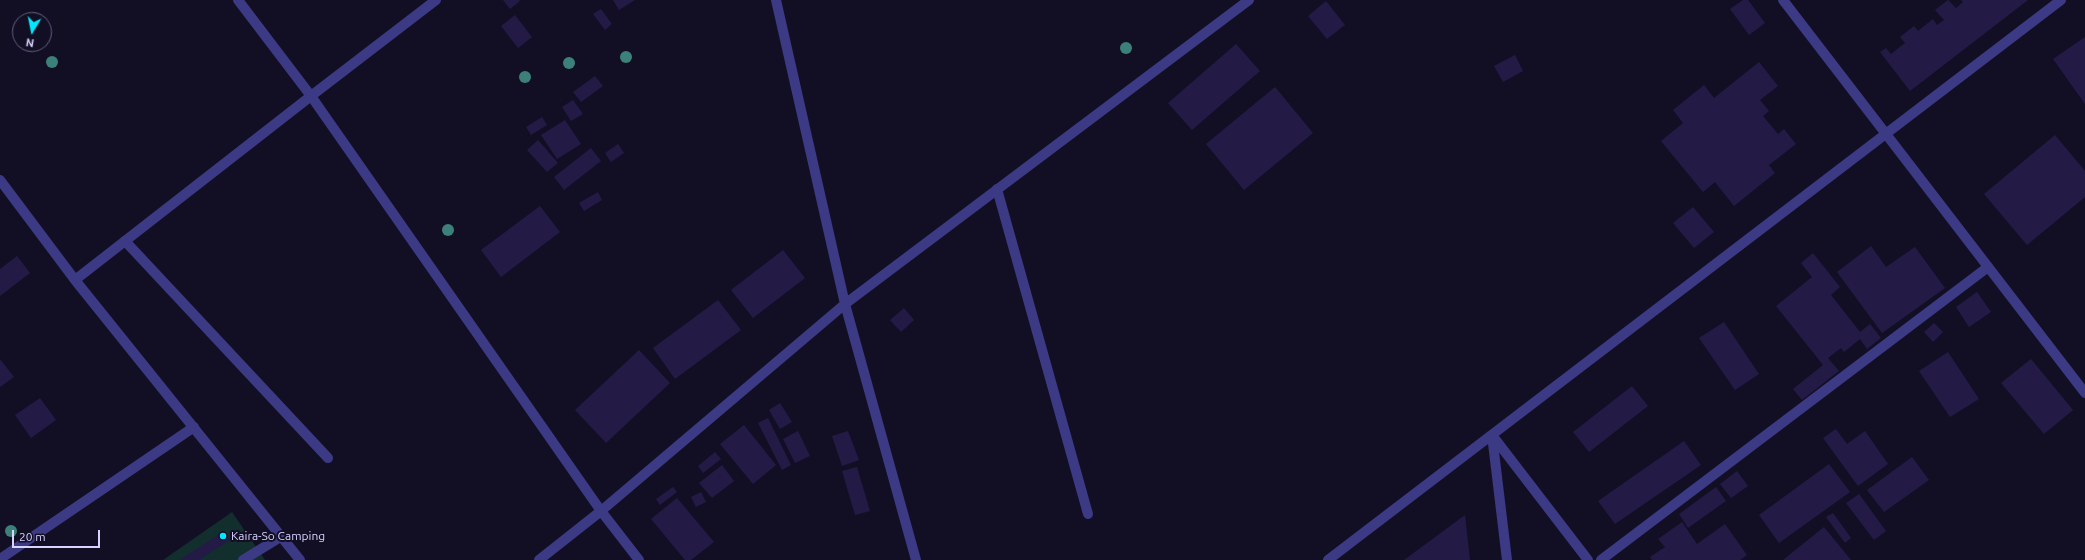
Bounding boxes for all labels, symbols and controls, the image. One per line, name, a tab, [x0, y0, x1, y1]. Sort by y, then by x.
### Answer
north arrow	[12, 12, 52, 52]
text: N	[25, 36, 35, 49]
scale bar	[14, 522, 102, 548]
place label: Kaira-So Camping	[231, 529, 325, 543]
text: 20 m	[19, 530, 46, 543]
marker: Kaira-So Camping	[218, 531, 228, 541]

